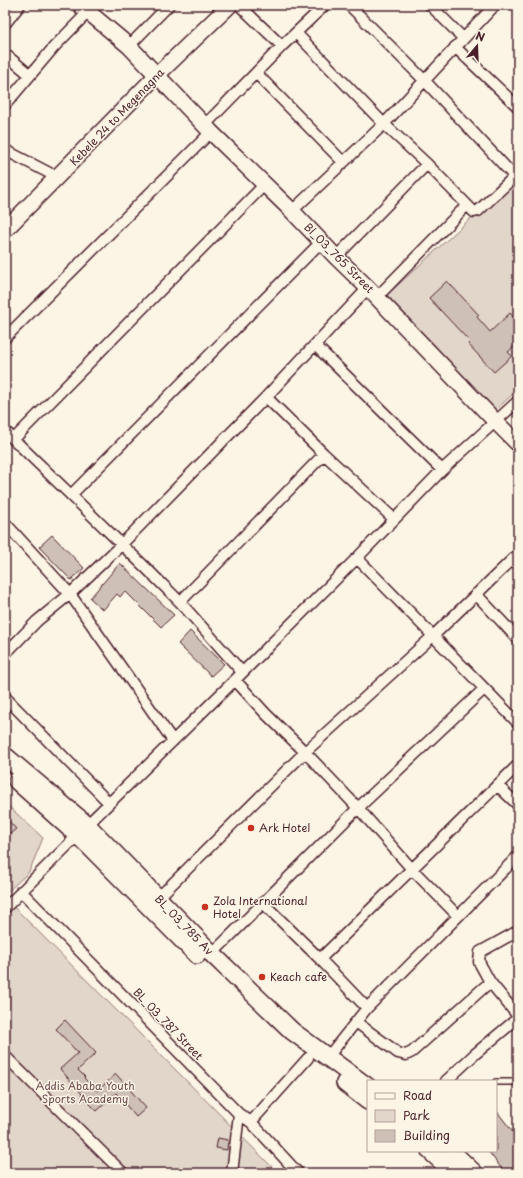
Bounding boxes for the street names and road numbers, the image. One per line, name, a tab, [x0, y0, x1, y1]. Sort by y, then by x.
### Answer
street label: Kebele 24 to Megenagna	[65, 64, 168, 169]
street label: Bl_03_765 Street	[300, 219, 378, 297]
street label: BL_03_785 Av	[151, 891, 218, 959]
street label: BL_03_787 Street	[130, 984, 207, 1063]

